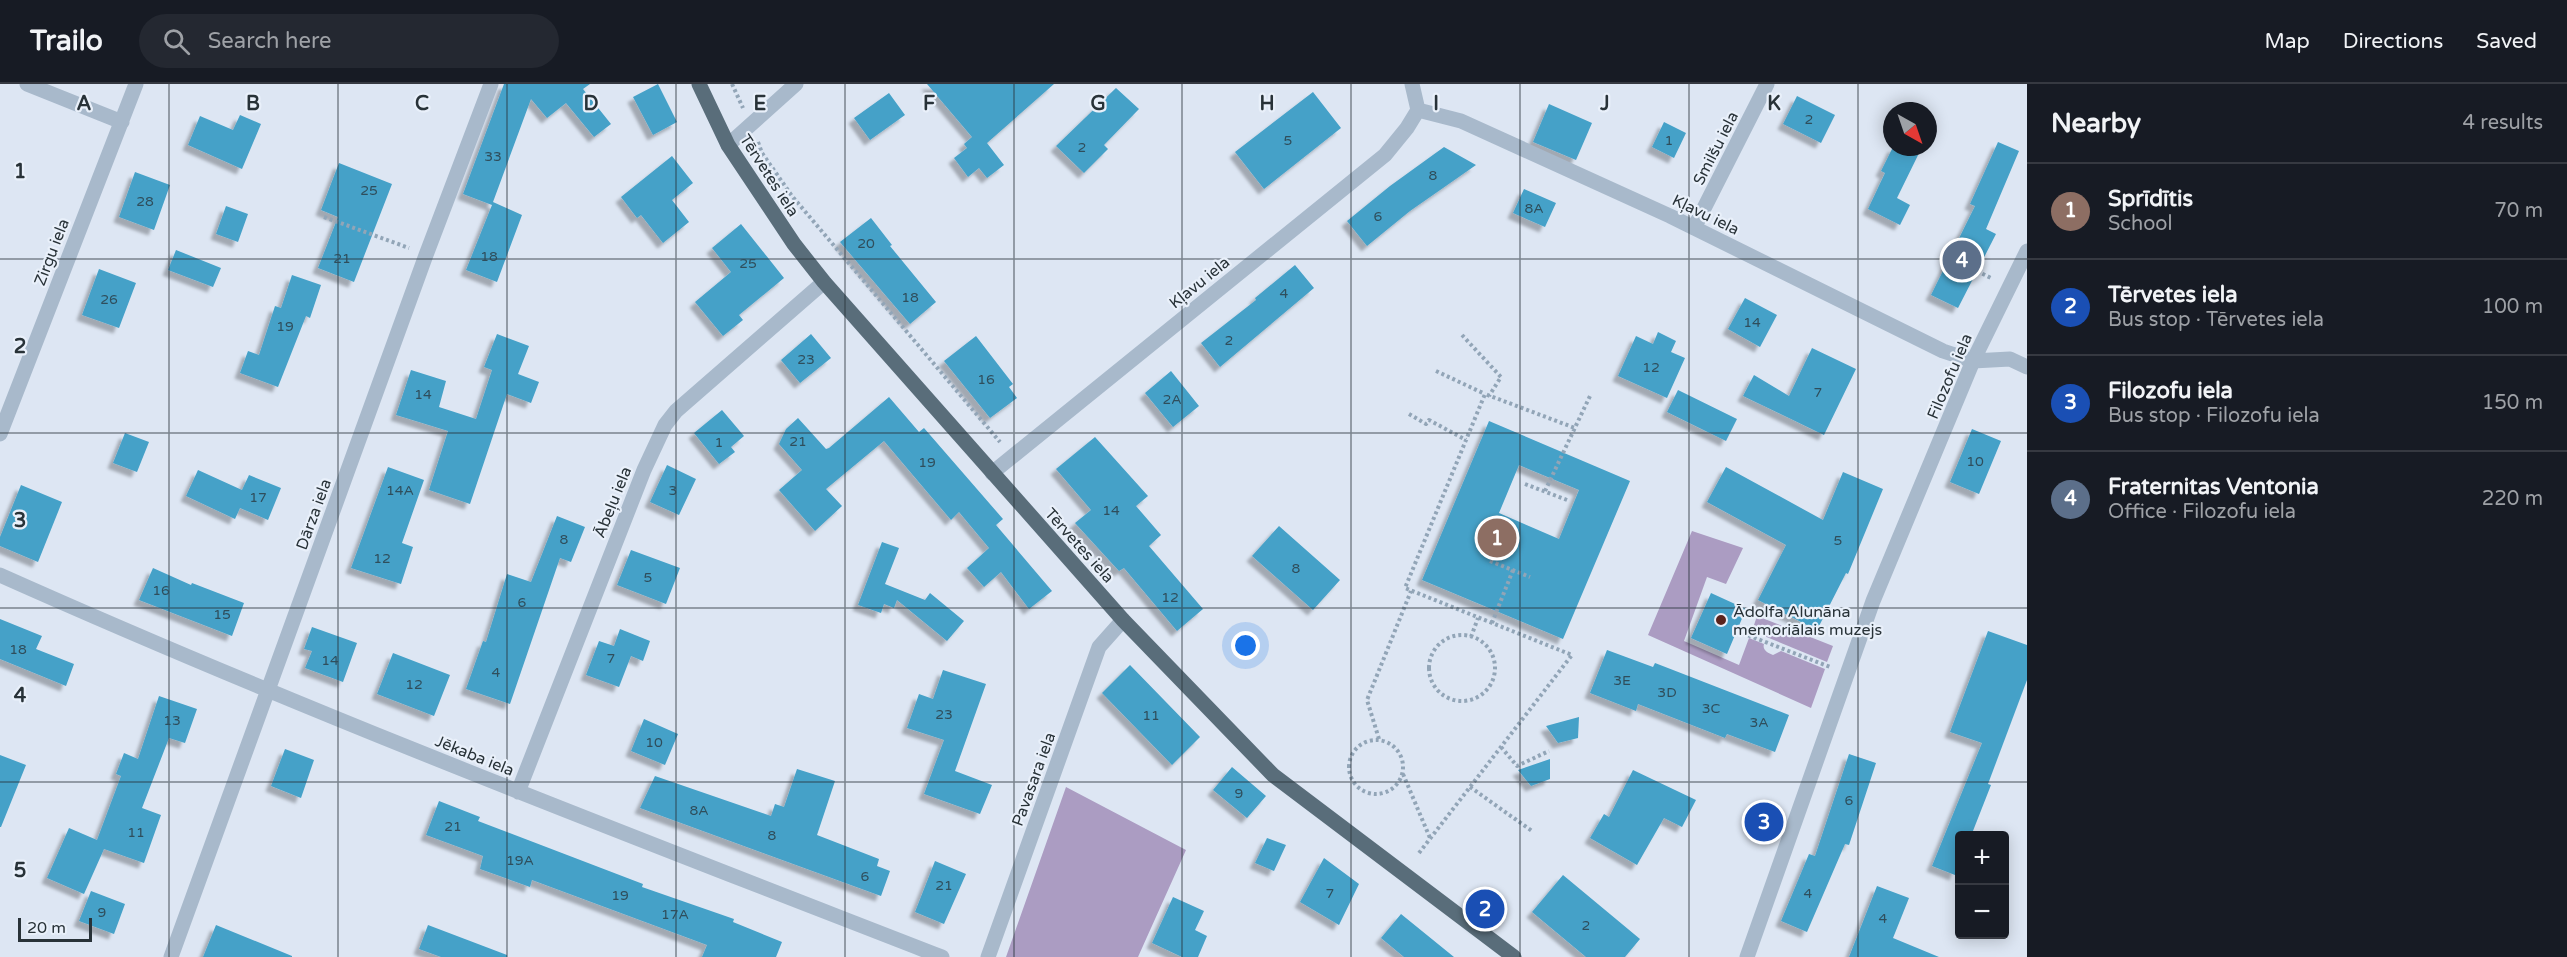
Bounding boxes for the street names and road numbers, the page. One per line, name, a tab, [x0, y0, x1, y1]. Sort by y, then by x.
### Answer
street label: Smilšu iela	[1689, 108, 1743, 189]
street label: Tērvetes iela	[735, 131, 803, 221]
street label: Kļavu iela	[1669, 190, 1742, 240]
street label: Zirgu iela	[30, 216, 74, 289]
street label: Kļavu iela	[1165, 252, 1234, 313]
street label: Filozofu iela	[1923, 331, 1977, 422]
street label: Ābeļu iela	[590, 464, 636, 541]
street label: Dārza iela	[292, 476, 336, 553]
street label: Tērvetes iela	[1040, 504, 1118, 587]
street label: Pavasara iela	[1008, 730, 1060, 829]
street label: Jēkaba iela	[432, 731, 517, 781]

